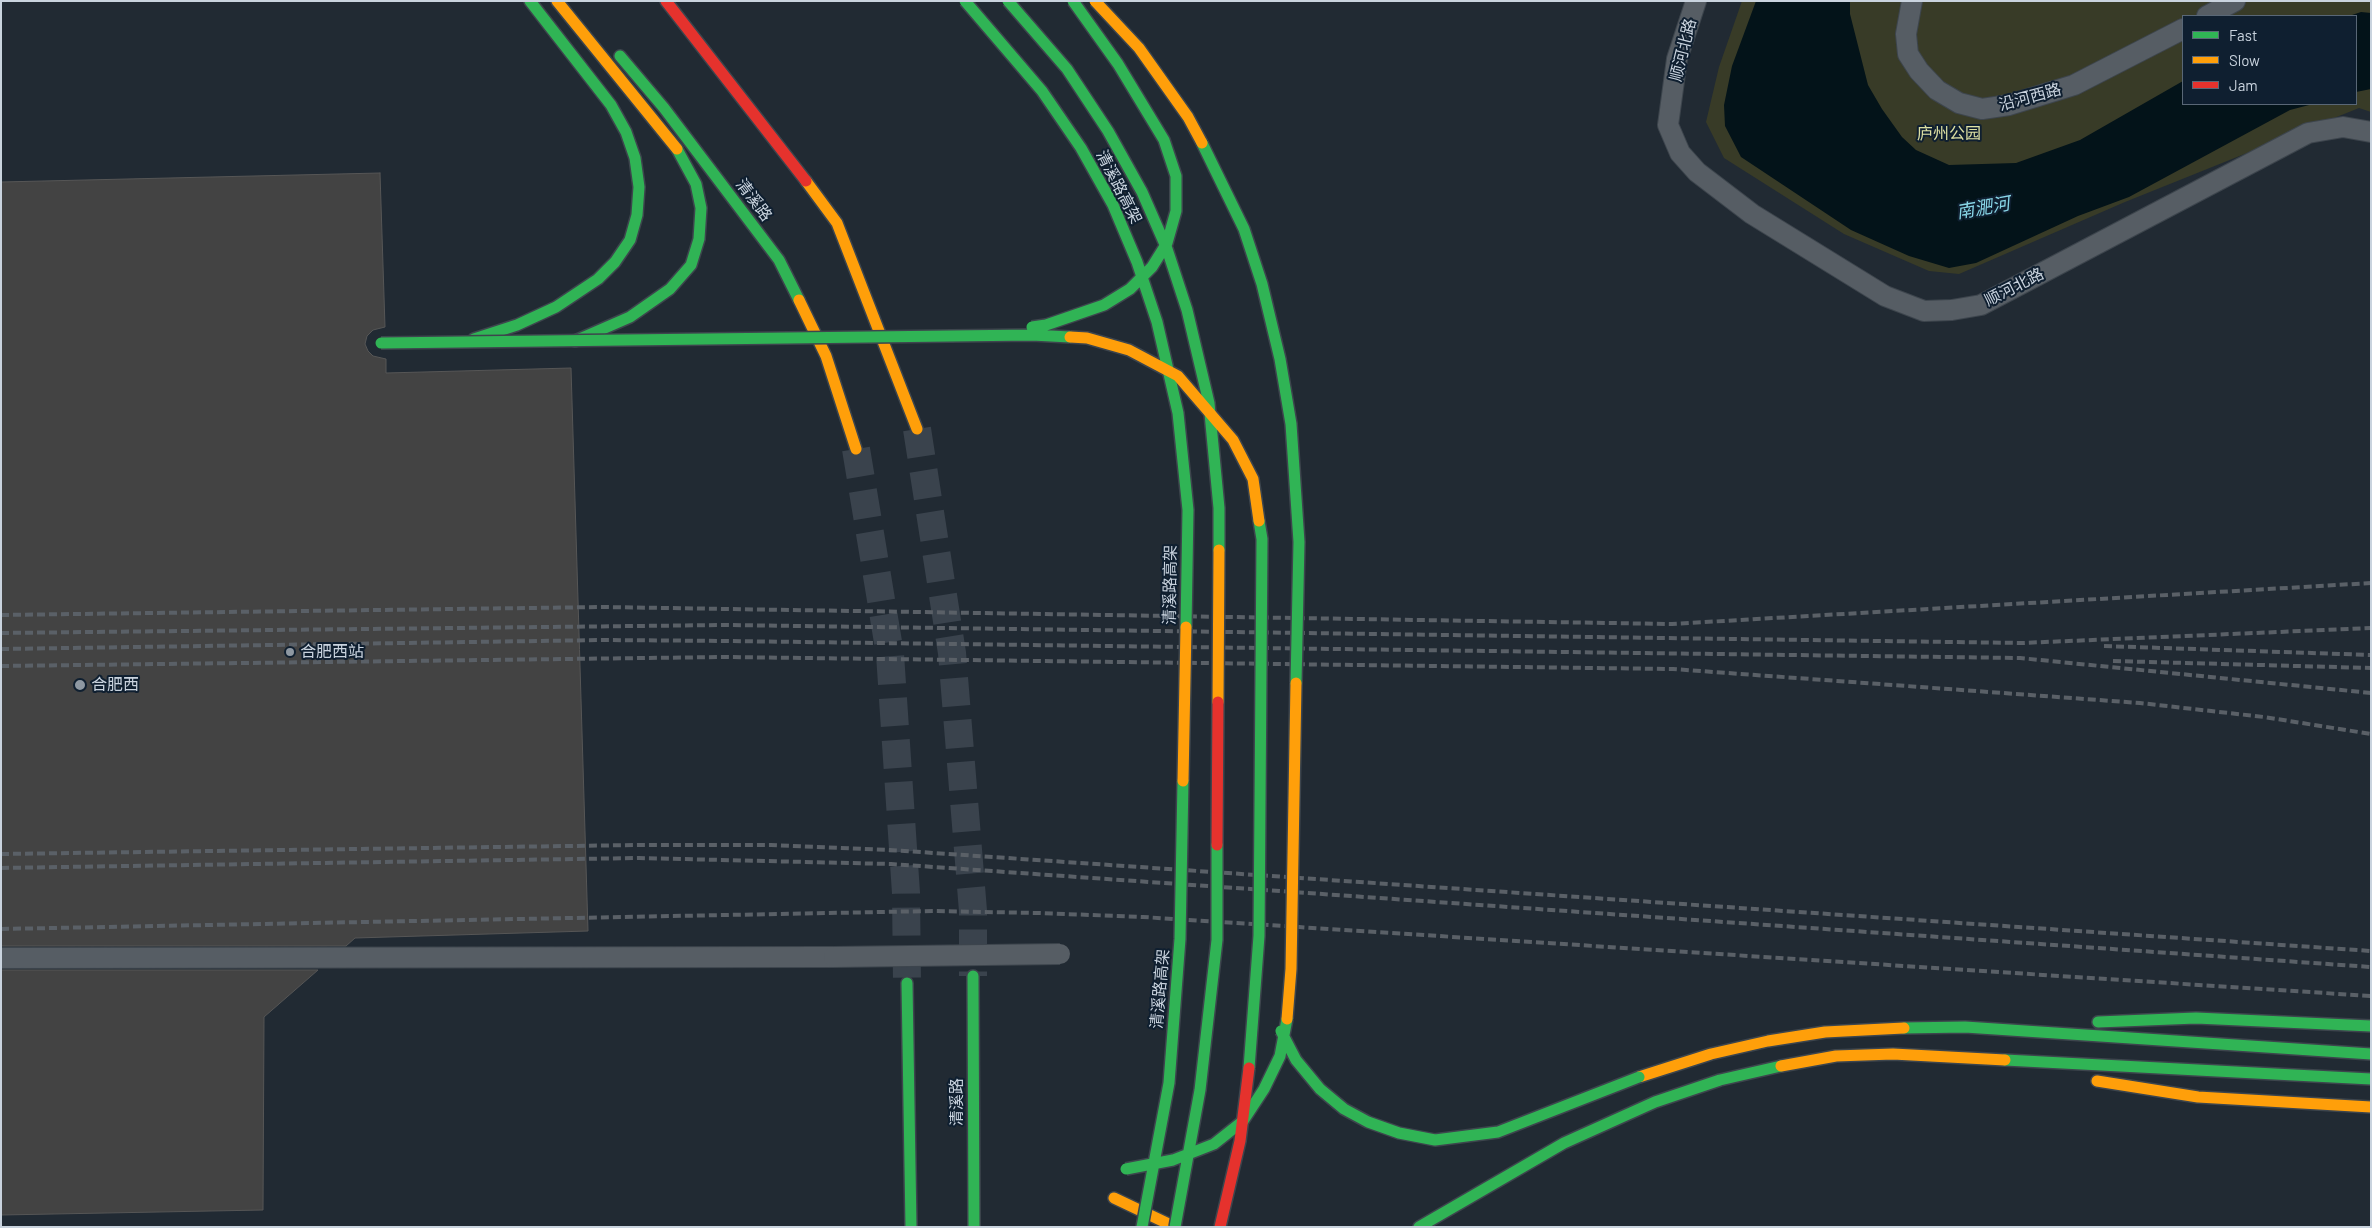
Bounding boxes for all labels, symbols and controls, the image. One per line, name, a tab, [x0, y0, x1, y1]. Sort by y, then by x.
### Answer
legend	[2182, 15, 2357, 105]
street label: 顺河北路	[1666, 17, 1700, 83]
text: Fast	[2229, 26, 2257, 44]
text: Slow	[2229, 51, 2260, 69]
text: Jam	[2229, 76, 2258, 94]
street label: 沿河西路	[1997, 79, 2063, 115]
park label: 庐州公园	[1917, 124, 1981, 144]
street label: 清溪路高架	[1092, 147, 1146, 227]
street label: 清溪路	[732, 175, 776, 225]
water label: 南淝河	[1955, 193, 2011, 223]
street label: 顺河北路	[1981, 264, 2047, 310]
street label: 清溪路高架	[1160, 545, 1180, 625]
place label: 合肥西站	[300, 642, 364, 662]
marker: 合肥西站	[284, 646, 296, 658]
place label: 合肥西	[91, 675, 139, 695]
marker: 合肥西	[73, 678, 87, 692]
street label: 清溪路高架	[1147, 948, 1173, 1030]
street label: 清溪路	[947, 1078, 967, 1126]

